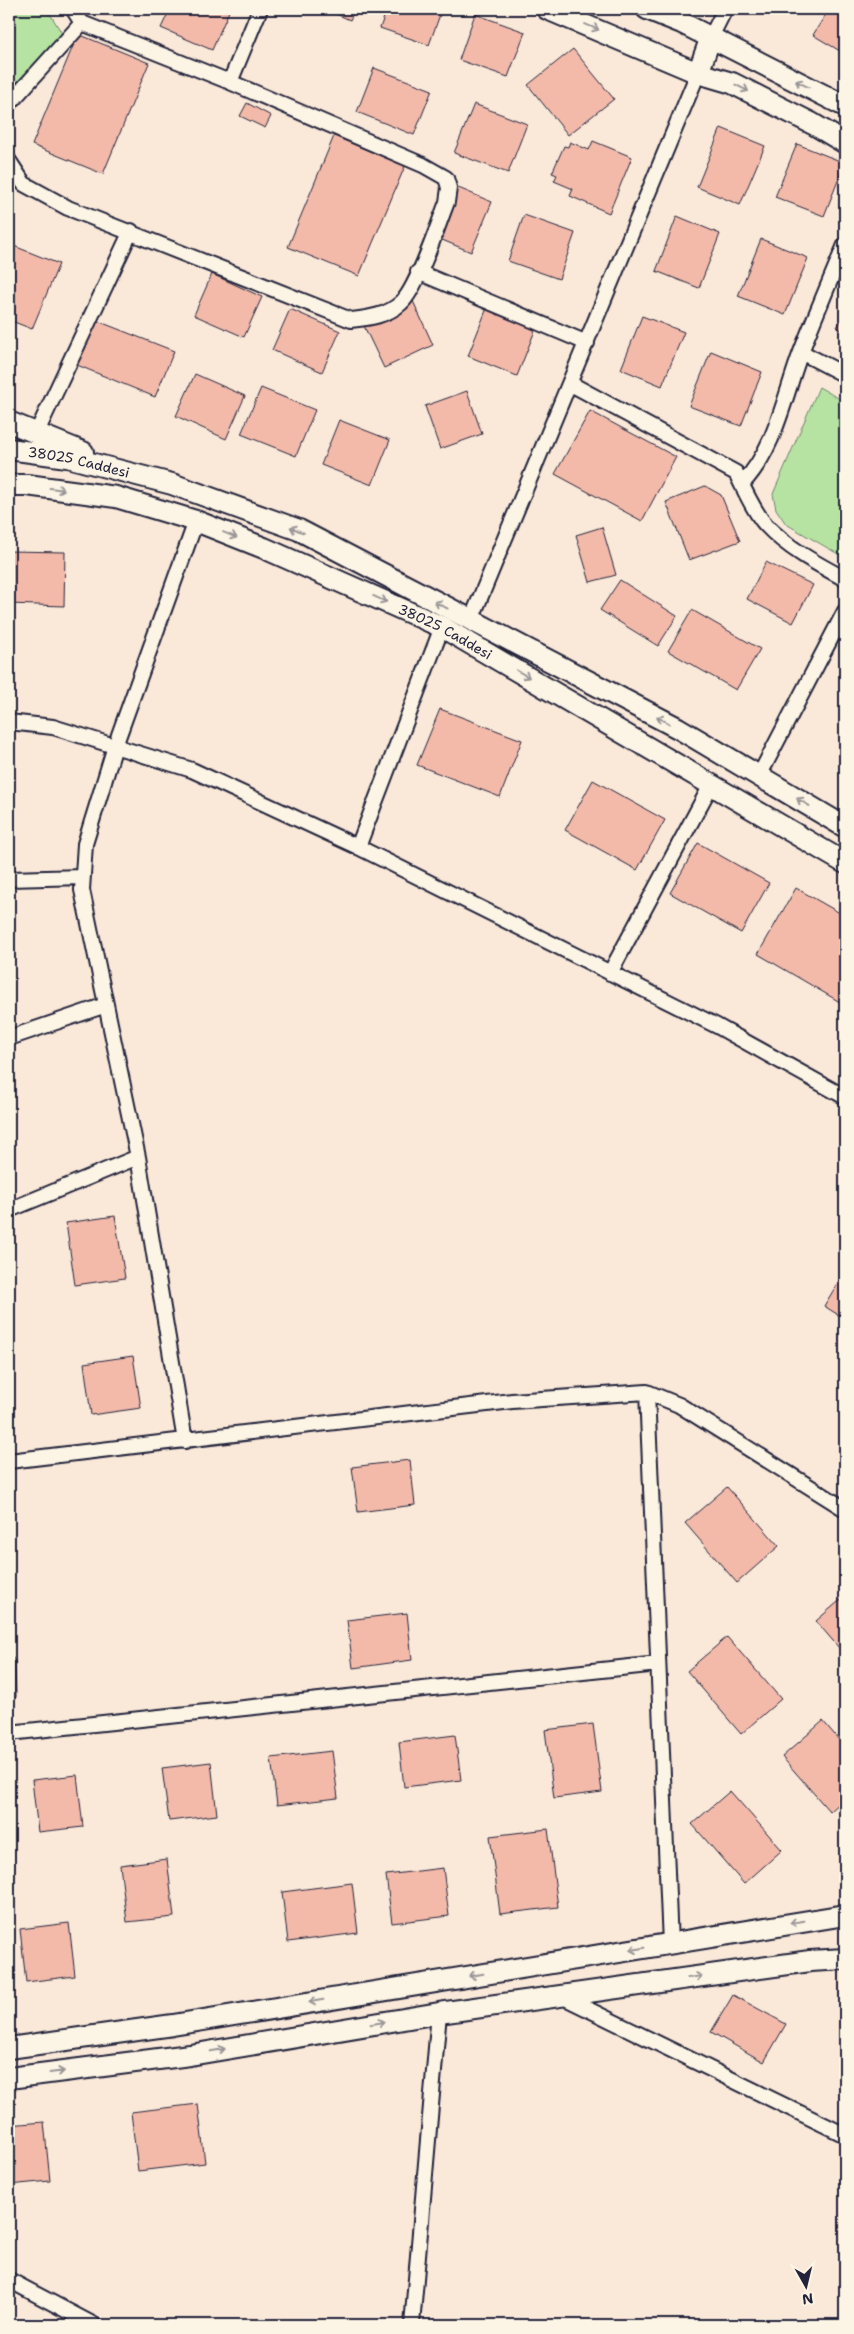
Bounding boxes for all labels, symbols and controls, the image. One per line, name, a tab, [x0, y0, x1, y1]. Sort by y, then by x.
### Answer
one-way arrow	[584, 23, 599, 33]
one-way arrow	[795, 79, 810, 88]
one-way arrow	[735, 83, 750, 93]
street label: 38025 Caddesi	[27, 443, 132, 482]
one-way arrow	[49, 484, 65, 494]
one-way arrow	[290, 525, 305, 535]
one-way arrow	[222, 531, 238, 540]
one-way arrow	[372, 594, 387, 604]
street label: 38025 Caddesi	[395, 600, 495, 663]
one-way arrow	[434, 600, 449, 610]
one-way arrow	[516, 670, 530, 680]
one-way arrow	[656, 715, 671, 724]
one-way arrow	[797, 797, 811, 807]
one-way arrow	[789, 1918, 805, 1928]
one-way arrow	[629, 1944, 645, 1954]
one-way arrow	[469, 1970, 485, 1980]
one-way arrow	[687, 1971, 703, 1981]
one-way arrow	[308, 1996, 324, 2006]
one-way arrow	[370, 2018, 386, 2028]
one-way arrow	[210, 2044, 226, 2054]
one-way arrow	[49, 2067, 65, 2077]
north arrow	[782, 2262, 832, 2312]
text: N	[801, 2289, 815, 2309]

